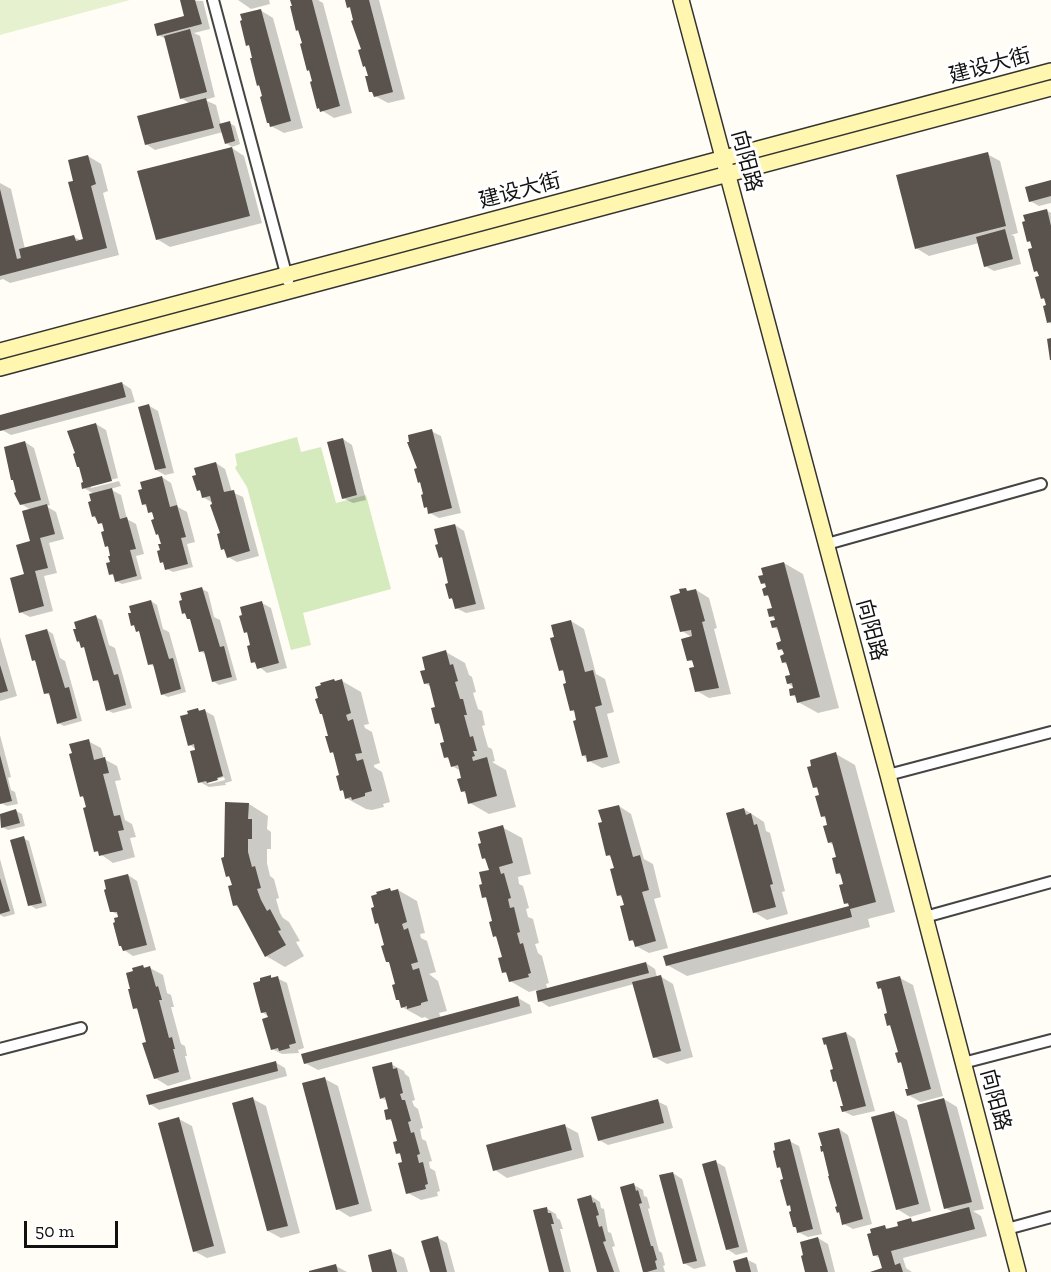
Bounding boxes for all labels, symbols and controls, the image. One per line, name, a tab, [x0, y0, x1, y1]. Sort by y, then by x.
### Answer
street label: 建设大街	[946, 43, 1034, 89]
street label: 向阳路	[726, 127, 766, 195]
street label: 建设大街	[476, 168, 564, 214]
street label: 向阳路	[851, 596, 891, 664]
street label: 向阳路	[975, 1066, 1015, 1134]
scale bar	[27, 1209, 122, 1247]
text: 50 m	[35, 1220, 74, 1242]

